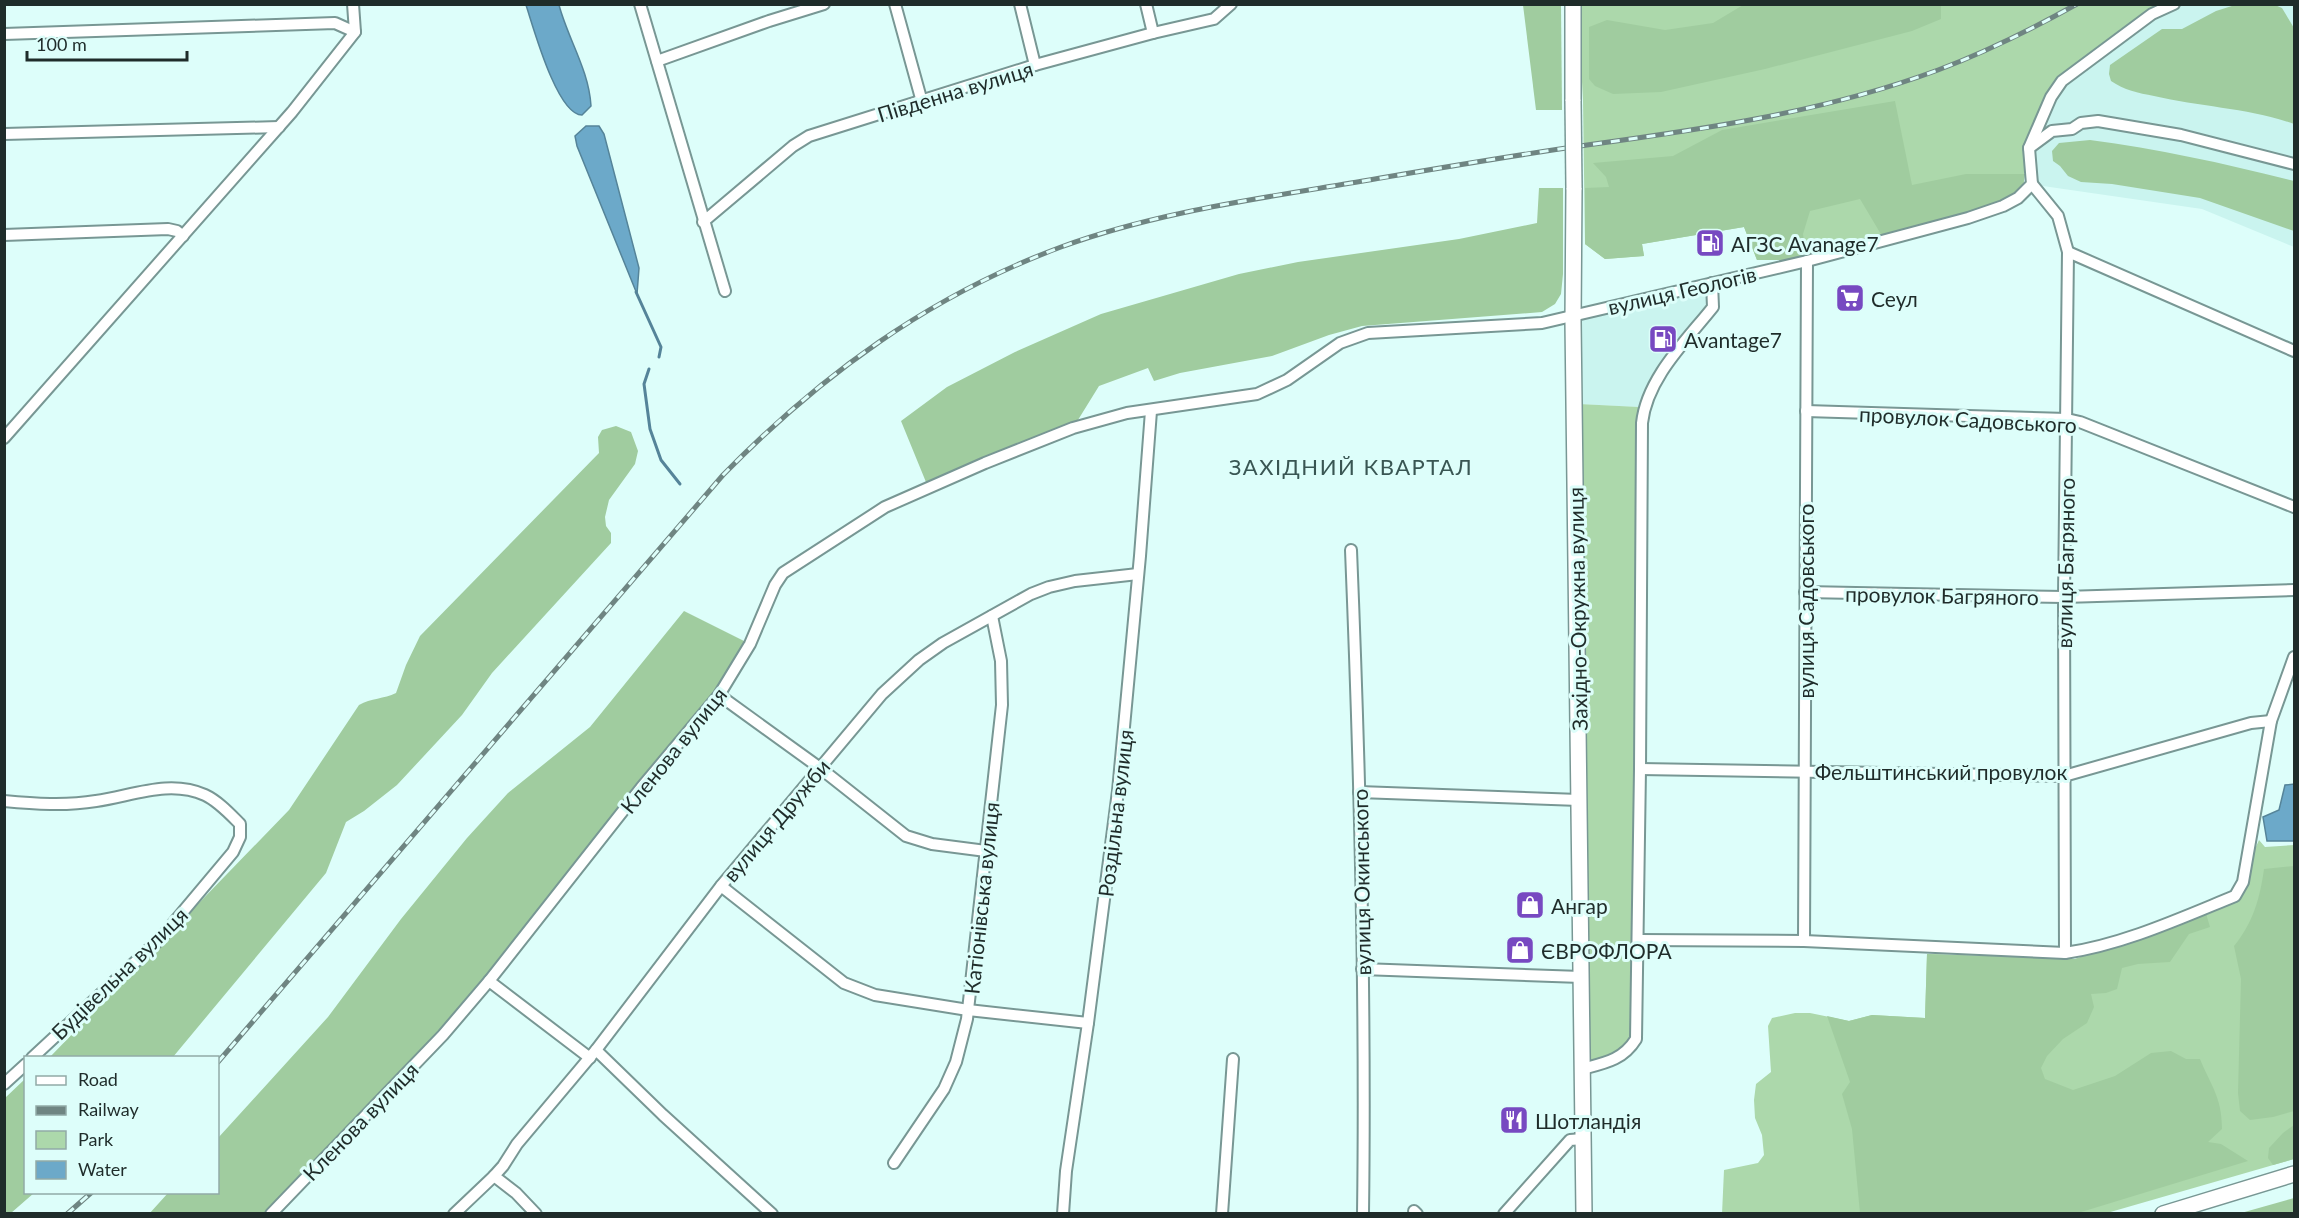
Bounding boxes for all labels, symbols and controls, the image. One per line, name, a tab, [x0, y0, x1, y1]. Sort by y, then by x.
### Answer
scale bar	[27, 24, 188, 62]
text: 100 m	[36, 33, 87, 55]
street label: Південна вулиця	[874, 55, 1036, 127]
fuel station icon: АГЗС Avanage7	[1694, 227, 1726, 259]
place label: АГЗС Avanage7	[1731, 231, 1879, 256]
street label: вулиця Геологів	[1605, 261, 1759, 319]
supermarket icon: Сеул	[1834, 282, 1866, 314]
place label: Сеул	[1871, 286, 1918, 311]
fuel station icon: Avantage7	[1647, 323, 1679, 355]
place label: Avantage7	[1684, 327, 1782, 352]
street label: провулок Садовського	[1858, 401, 2078, 437]
district label: ЗАХІДНИЙ КВАРТАЛ	[1229, 453, 1473, 480]
street label: вулиця Багряного	[2051, 477, 2079, 649]
street label: Західно-Окружна вулиця	[1562, 487, 1592, 731]
street label: вулиця Садовського	[1793, 503, 1818, 698]
street label: провулок Багряного	[1845, 581, 2039, 609]
street label: Кленова вулиця	[615, 682, 731, 818]
street label: Роздільна вулиця	[1092, 728, 1138, 898]
street label: вулиця Дружби	[718, 754, 834, 886]
street label: Фельштинський провулок	[1815, 759, 2067, 784]
street label: вулиця Окинського	[1347, 788, 1375, 976]
street label: Катіонівська вулиця	[958, 801, 1004, 995]
shop icon: Ангар	[1514, 889, 1546, 921]
place label: Ангар	[1551, 893, 1608, 918]
street label: Будівельна вулиця	[46, 902, 192, 1044]
shop icon: ЄВРОФЛОРА	[1504, 934, 1536, 966]
place label: ЄВРОФЛОРА	[1541, 938, 1672, 963]
legend	[24, 1056, 219, 1194]
street label: Кленова вулиця	[297, 1057, 423, 1185]
text: Road	[78, 1068, 118, 1090]
text: Railway	[78, 1098, 139, 1120]
restaurant icon: Шотландія	[1498, 1104, 1530, 1136]
place label: Шотландія	[1535, 1108, 1641, 1133]
text: Park	[78, 1128, 114, 1150]
text: Water	[78, 1158, 127, 1180]

